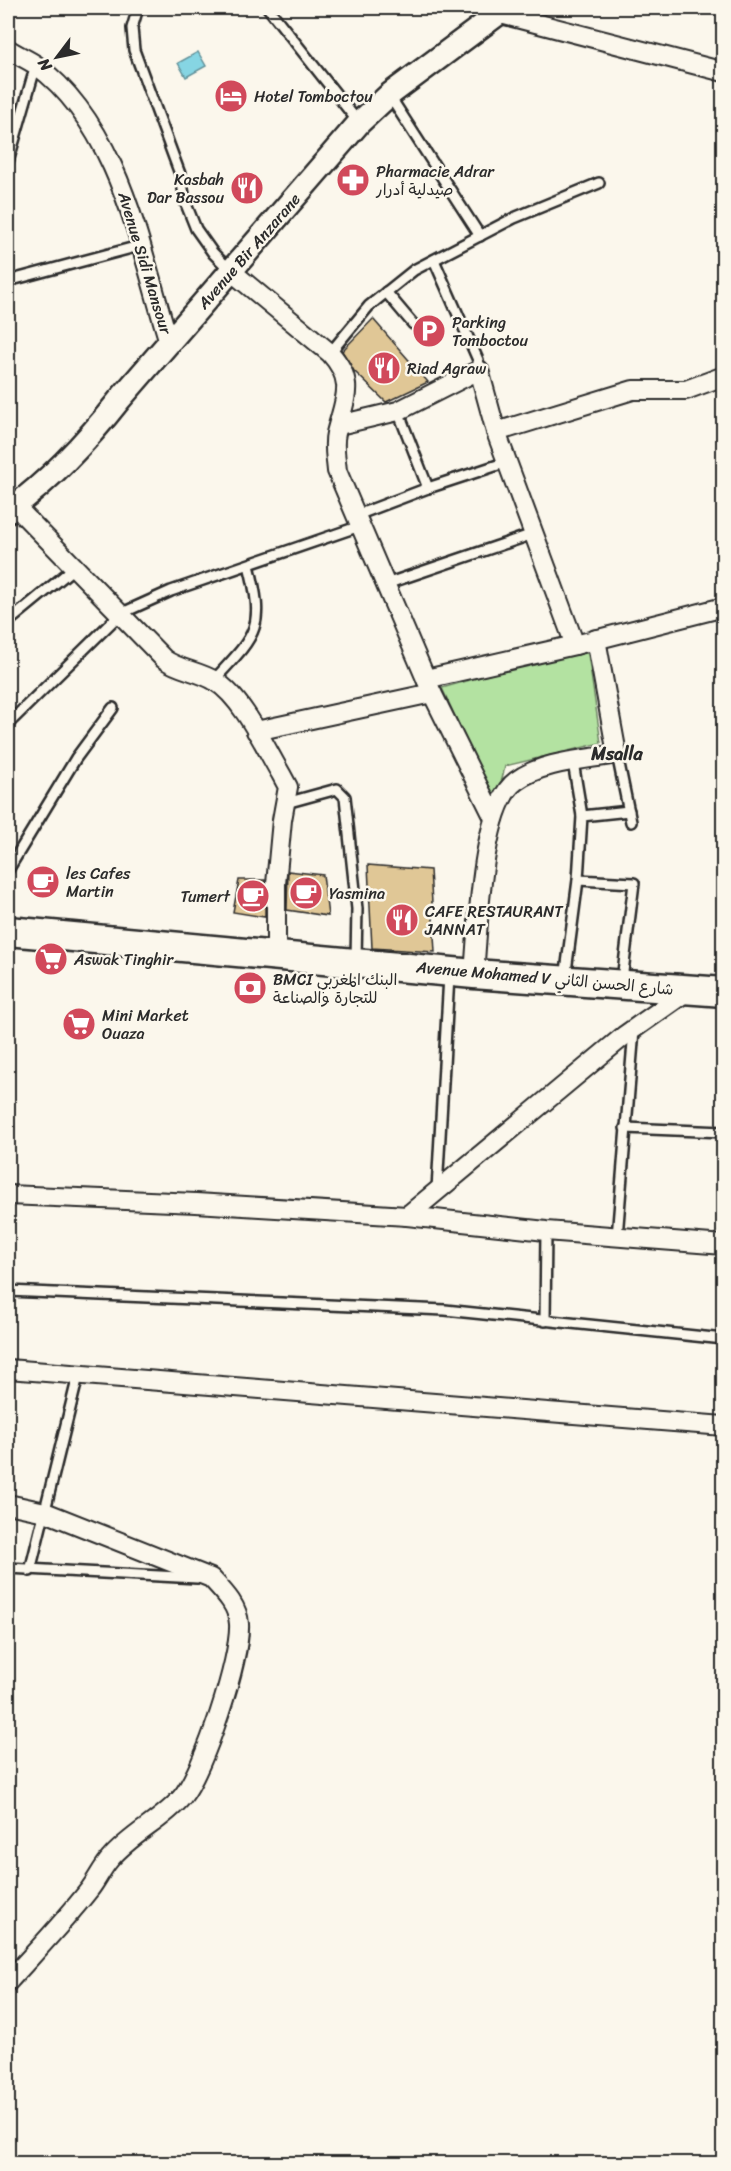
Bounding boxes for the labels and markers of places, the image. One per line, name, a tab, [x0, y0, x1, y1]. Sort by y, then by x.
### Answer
hotel icon: Hotel Tomboctou	[213, 78, 249, 114]
place label: Hotel Tomboctou	[254, 82, 373, 111]
place label: Pharmacie Adrar صيدلية أدرار	[375, 157, 495, 204]
pharmacy icon: Pharmacie Adrar صيدلية أدرار	[335, 162, 371, 198]
place label: Kasbah Dar Bassou	[147, 165, 224, 212]
restaurant icon: Kasbah Dar Bassou	[229, 170, 265, 206]
place label: Parking Tomboctou	[452, 308, 528, 355]
parking icon: Parking Tomboctou	[411, 313, 447, 349]
restaurant icon: Riad Agraw	[366, 350, 402, 386]
place label: Riad Agraw	[407, 354, 487, 383]
place label: les Cafes Martin	[66, 859, 131, 906]
cafe icon: les Cafes Martin	[25, 864, 61, 900]
cafe icon: Yasmina	[288, 875, 324, 911]
cafe icon: Tumert	[235, 878, 271, 914]
place label: Yasmina	[329, 879, 385, 908]
place label: Tumert	[180, 882, 231, 911]
place label: CAFE RESTAURANT JANNAT	[424, 897, 564, 944]
restaurant icon: CAFE RESTAURANT JANNAT	[384, 902, 420, 938]
supermarket icon: Aswak Tinghir	[33, 941, 69, 977]
place label: Aswak Tinghir	[73, 945, 174, 974]
place label: BMCI البنك المغربي للتجارة والصناعة	[273, 965, 397, 1012]
bank icon: BMCI البنك المغربي للتجارة والصناعة	[232, 970, 268, 1006]
place label: Mini Market Ouaza	[102, 1001, 189, 1048]
supermarket icon: Mini Market Ouaza	[61, 1006, 97, 1042]

